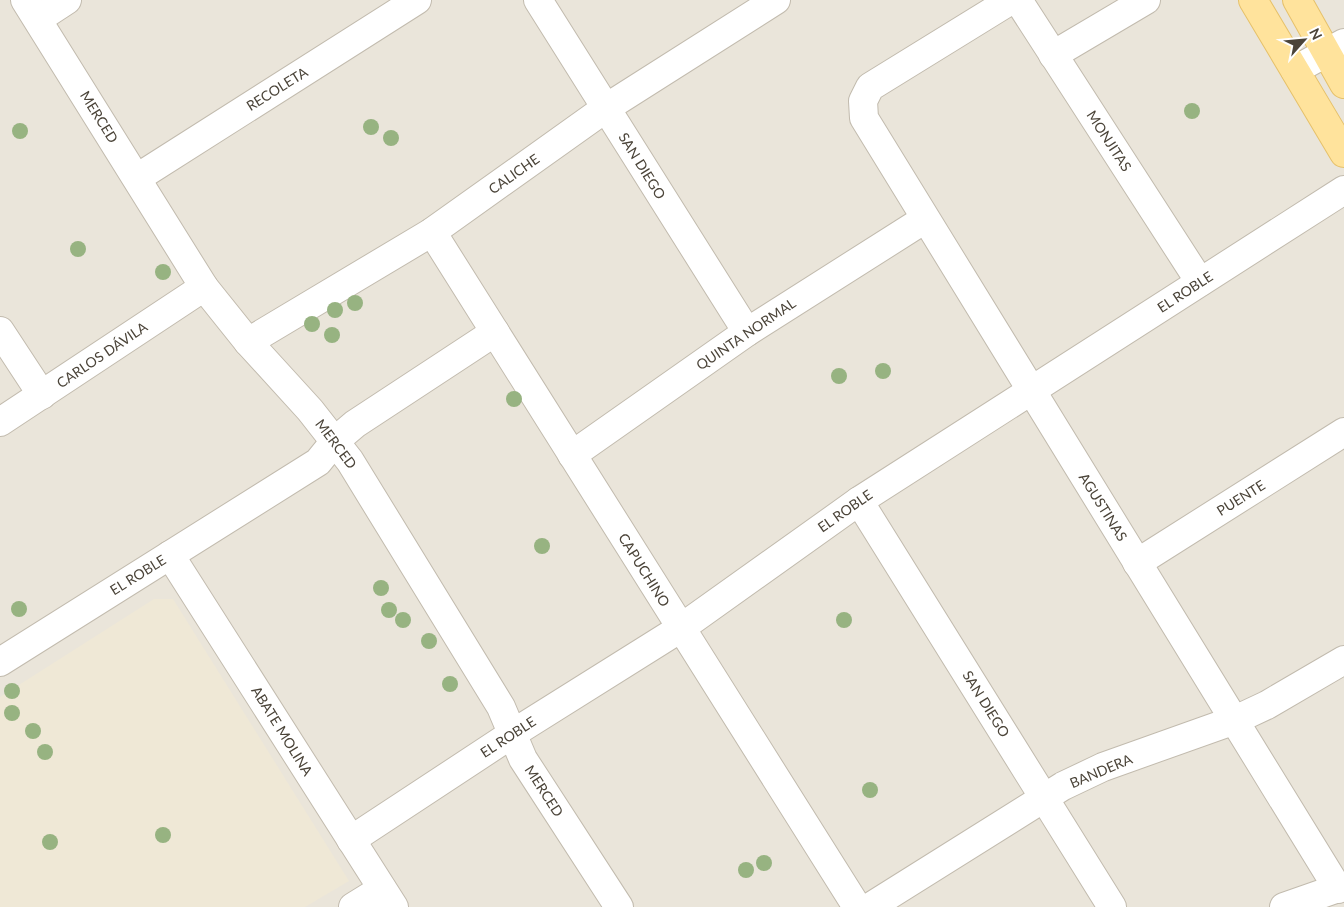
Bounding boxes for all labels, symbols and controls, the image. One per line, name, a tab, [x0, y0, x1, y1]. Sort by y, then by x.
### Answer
north arrow	[1279, 15, 1329, 65]
text: N	[1306, 25, 1326, 43]
street label: RECOLETA	[243, 63, 311, 114]
street label: MERCED	[77, 88, 122, 146]
street label: MONJITAS	[1083, 107, 1135, 174]
street label: SAN DIEGO	[615, 129, 670, 202]
street label: CALICHE	[485, 150, 542, 197]
street label: EL ROBLE	[1154, 267, 1216, 316]
street label: QUINTA NORMAL	[693, 294, 799, 373]
street label: CARLOS DÁVILA	[53, 318, 151, 391]
street label: MERCED	[312, 415, 361, 472]
street label: AGUSTINAS	[1076, 469, 1131, 544]
street label: PUENTE	[1213, 476, 1268, 519]
street label: EL ROBLE	[814, 486, 875, 536]
street label: CAPUCHINO	[615, 530, 674, 610]
street label: EL ROBLE	[107, 551, 169, 598]
street label: SAN DIEGO	[959, 667, 1014, 740]
street label: ABATE MOLINA	[248, 683, 317, 779]
street label: EL ROBLE	[477, 712, 539, 761]
street label: BANDERA	[1067, 750, 1135, 791]
street label: MERCED	[522, 762, 567, 820]

